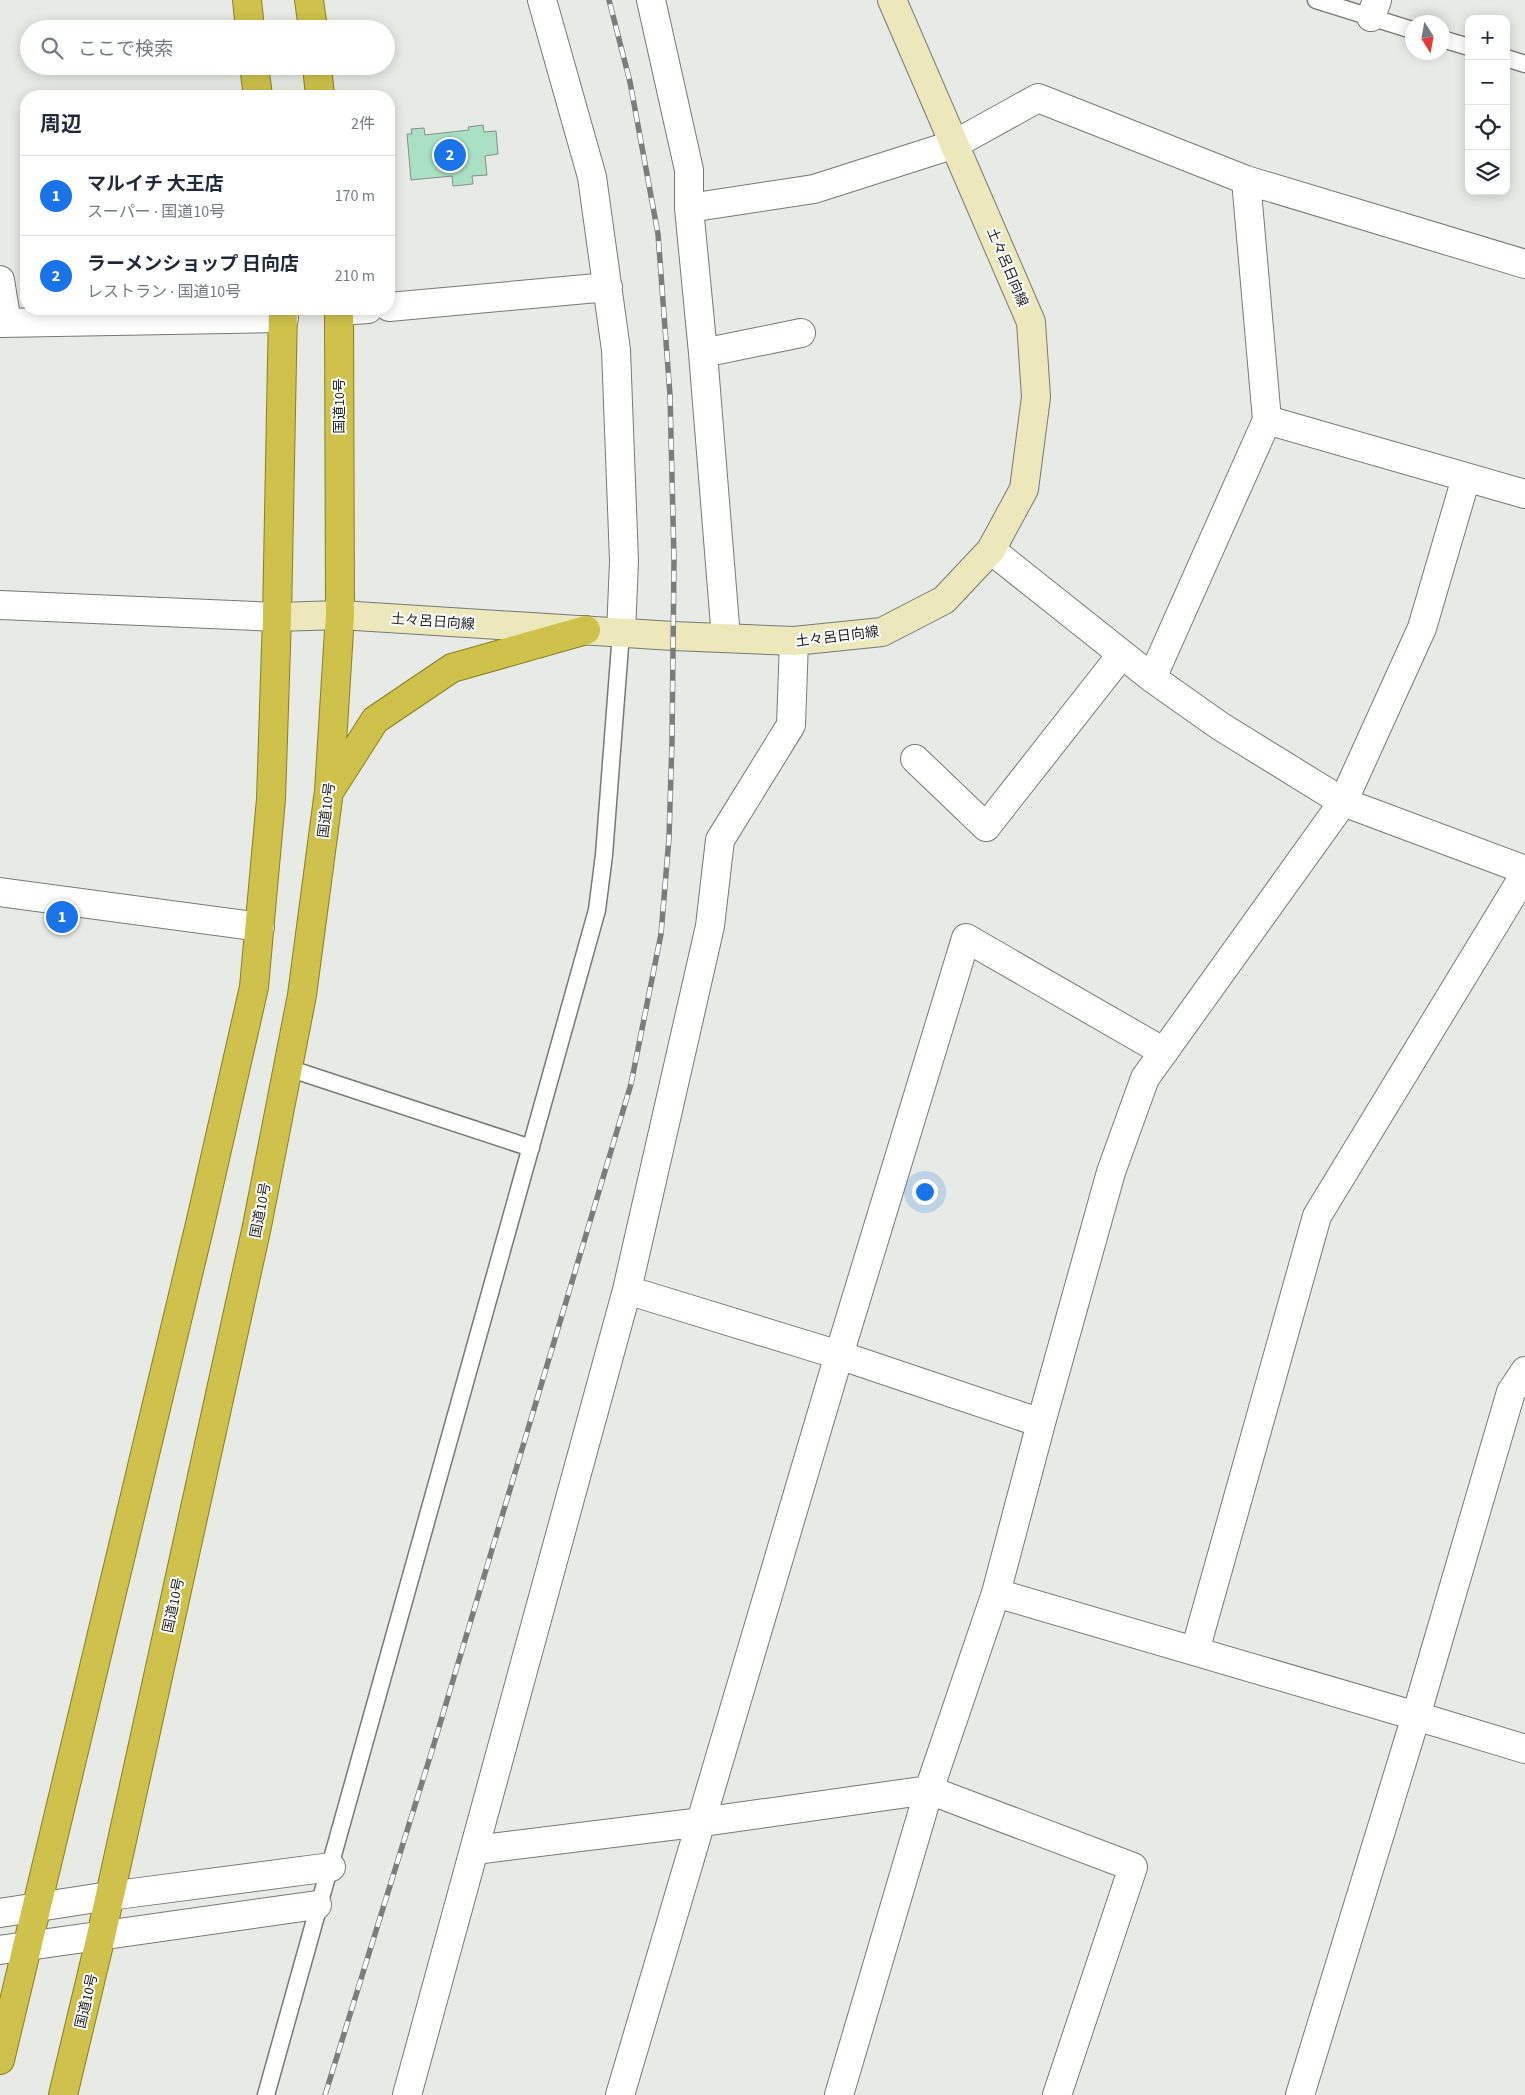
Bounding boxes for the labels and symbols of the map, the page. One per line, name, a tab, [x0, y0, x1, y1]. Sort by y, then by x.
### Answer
north arrow	[1405, 15, 1450, 60]
pin: 2	[434, 136, 466, 174]
street label: 土々呂日向線	[981, 225, 1033, 310]
street label: 国道10号	[330, 378, 350, 434]
street label: 土々呂日向線	[390, 609, 476, 635]
street label: 土々呂日向線	[794, 622, 880, 652]
street label: 国道10号	[314, 781, 340, 839]
pin: 1	[46, 898, 78, 936]
your location	[912, 1179, 938, 1205]
street label: 国道10号	[246, 1181, 276, 1240]
street label: 国道10号	[158, 1576, 190, 1635]
street label: 国道10号	[71, 1972, 103, 2031]

